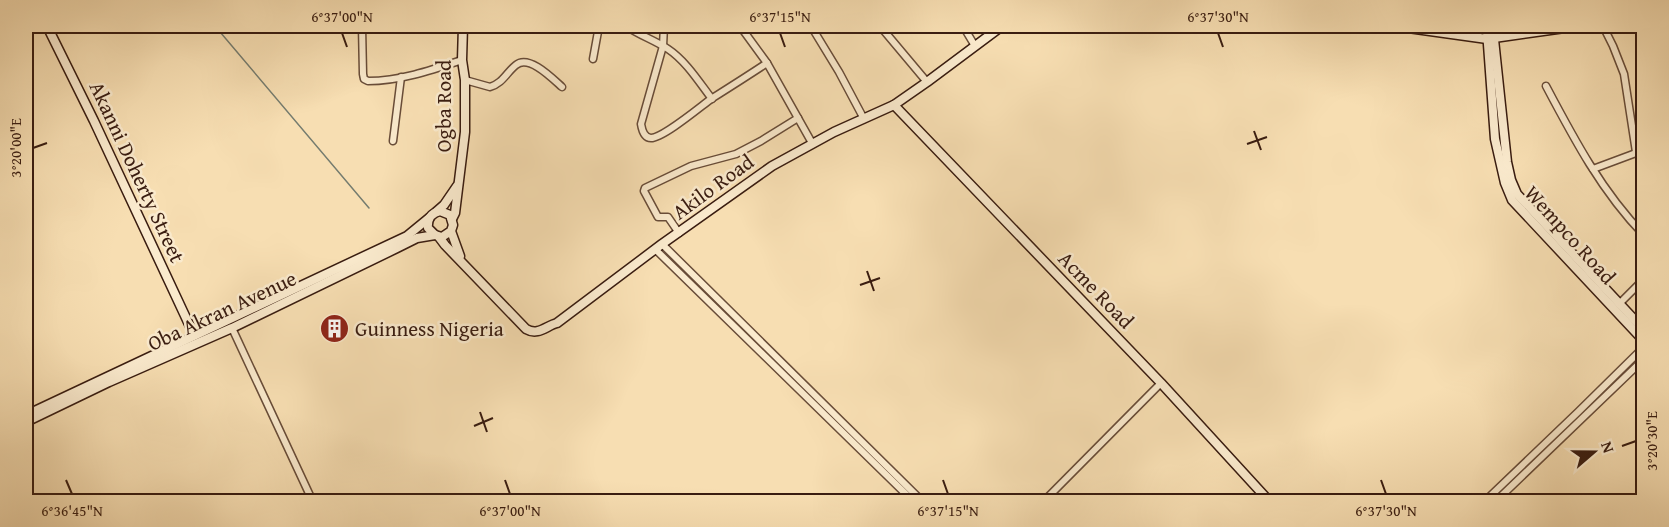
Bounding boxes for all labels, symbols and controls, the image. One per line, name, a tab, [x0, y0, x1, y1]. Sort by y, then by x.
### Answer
text: 6°37'00"N	[311, 6, 373, 27]
text: 6°37'15"N	[749, 6, 811, 27]
text: 6°37'30"N	[1187, 6, 1249, 27]
street label: Ogba Road	[428, 59, 459, 152]
street label: Akanni Doherty Street	[82, 76, 193, 268]
text: 3°20'00"E	[5, 118, 26, 178]
street label: Akilo Road	[665, 146, 761, 227]
street label: Wempco Road	[1517, 178, 1624, 292]
street label: Acme Road	[1051, 244, 1142, 336]
street label: Oba Akran Avenue	[142, 262, 301, 359]
building icon: Guinness Nigeria	[318, 313, 350, 345]
place label: Guinness Nigeria	[355, 313, 504, 344]
text: 3°20'30"E	[1641, 411, 1662, 471]
north arrow	[1564, 422, 1624, 482]
text: N	[1595, 438, 1621, 456]
text: 6°36'45"N	[41, 500, 103, 521]
text: 6°37'00"N	[479, 500, 541, 521]
text: 6°37'15"N	[917, 500, 979, 521]
text: 6°37'30"N	[1355, 500, 1417, 521]

